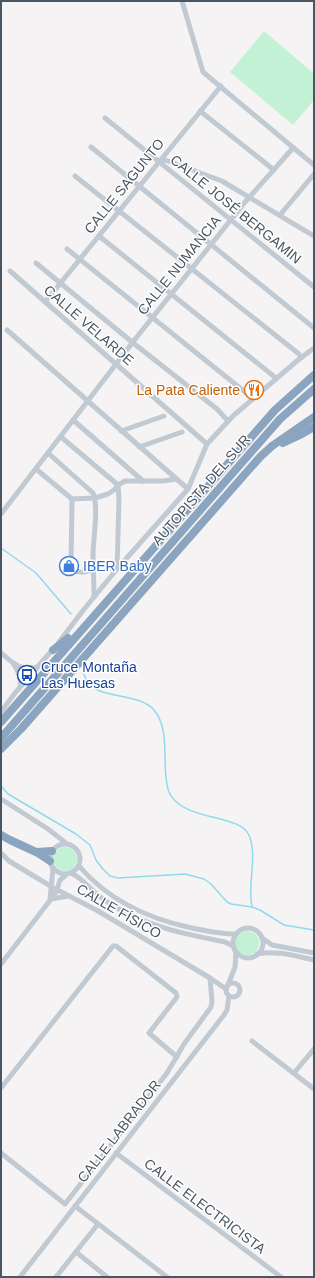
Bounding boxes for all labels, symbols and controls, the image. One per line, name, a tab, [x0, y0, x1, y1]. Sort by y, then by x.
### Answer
street label: CALLE SAGUNTO	[81, 135, 167, 237]
street label: CALLE JOSÉ BERGAMIN	[167, 151, 305, 267]
street label: CALLE NUMANCIA	[134, 212, 224, 318]
street label: CALLE VELARDE	[41, 282, 137, 368]
restaurant icon: La Pata Caliente	[243, 379, 265, 401]
place label: La Pata Caliente	[136, 382, 240, 398]
street label: AUTOPISTA DEL SUR	[149, 431, 253, 549]
shop icon: IBER Baby	[58, 555, 80, 577]
place label: IBER Baby	[83, 558, 151, 574]
place label: Cruce Montaña Las Huesas	[41, 659, 137, 691]
bus stop icon: Cruce Montaña Las Huesas	[16, 664, 38, 686]
street label: CALLE FÍSICO	[74, 880, 164, 942]
street label: CALLE LABRADOR	[74, 1077, 164, 1185]
street label: CALLE ELECTRICISTA	[141, 1155, 269, 1257]

